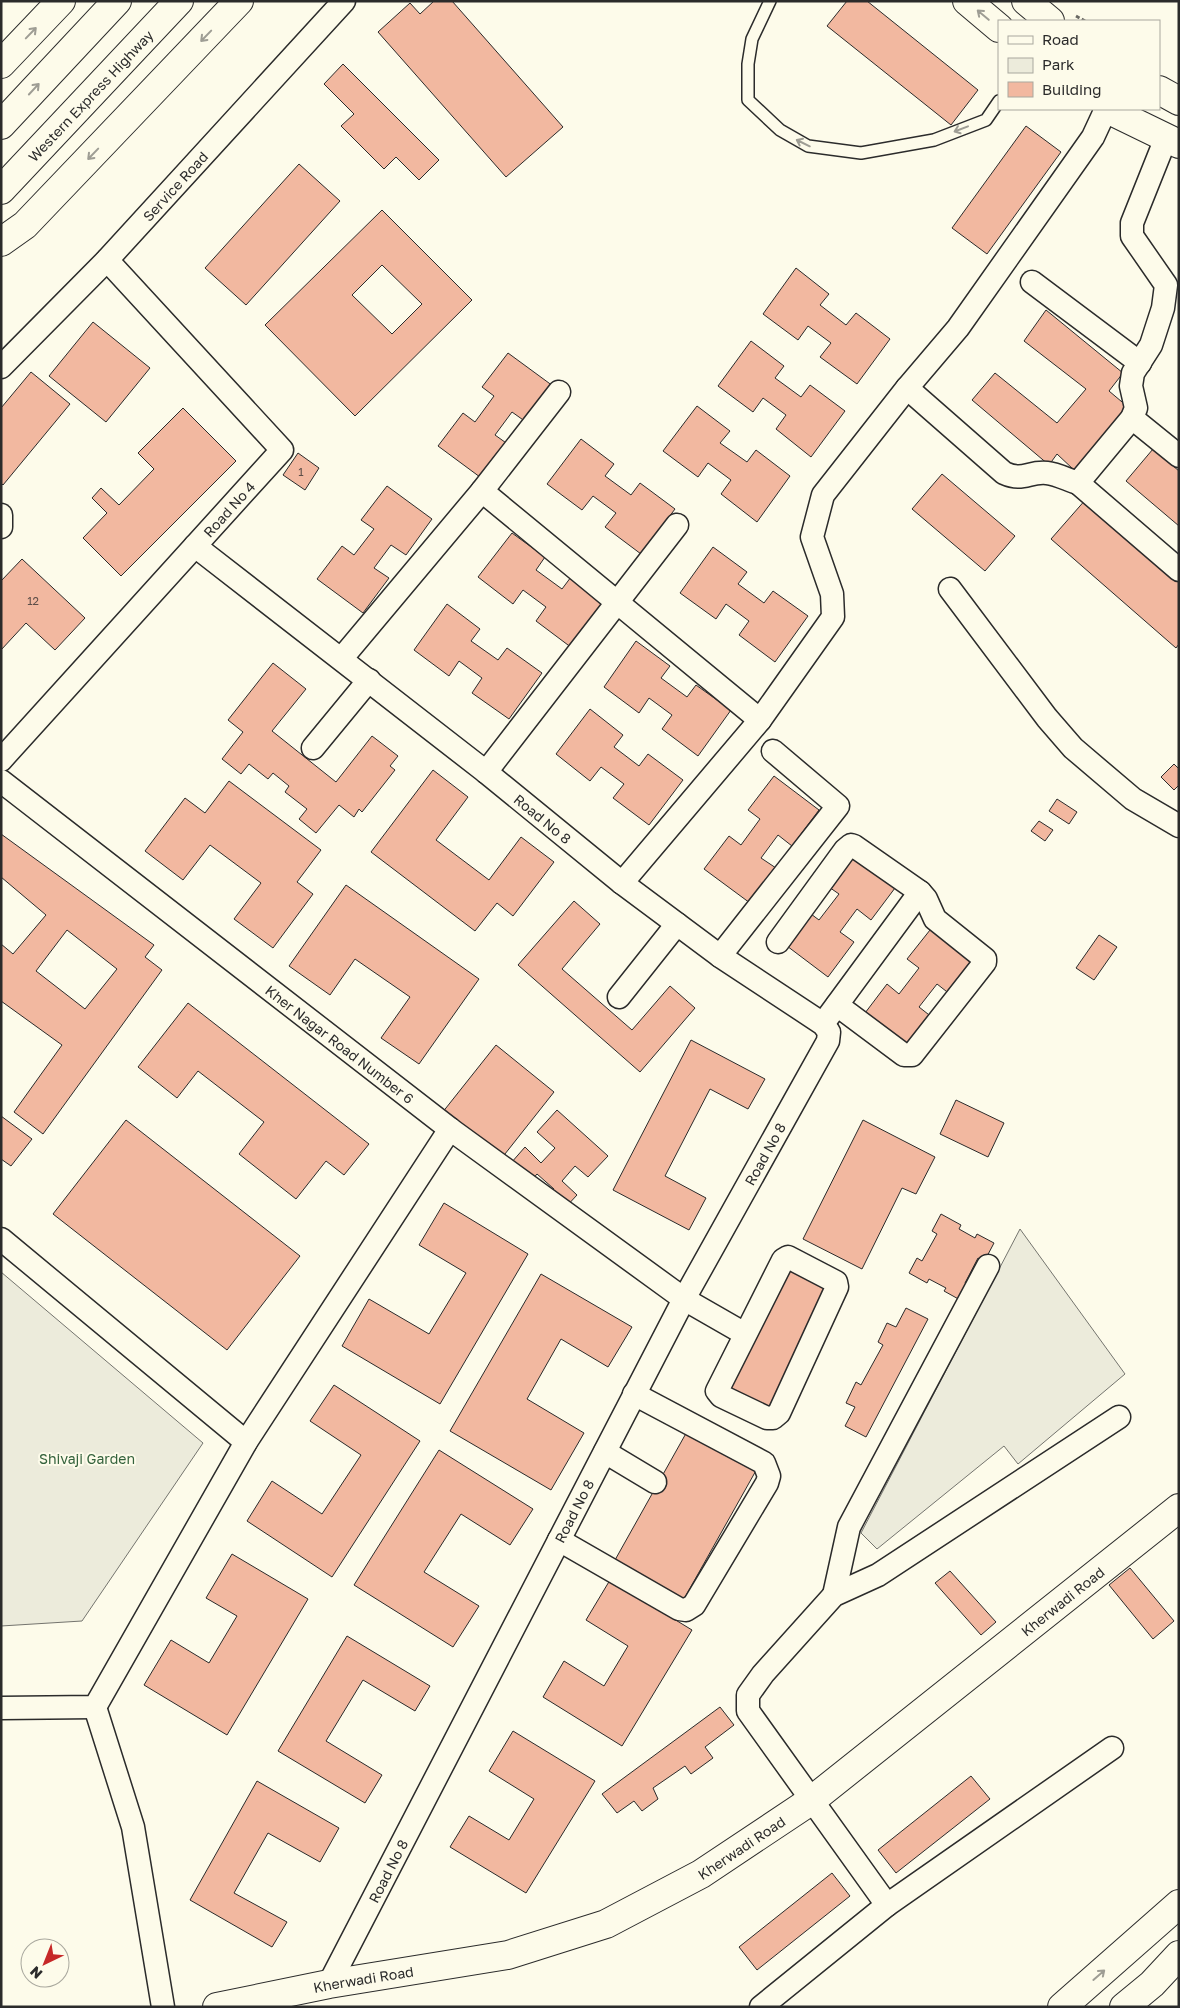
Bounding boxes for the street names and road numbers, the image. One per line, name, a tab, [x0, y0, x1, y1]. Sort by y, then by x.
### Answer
street label: Western Express Highway	[24, 26, 156, 165]
street label: Service Road	[139, 148, 211, 224]
street label: Road No 4	[199, 478, 258, 540]
street label: Road No 8	[511, 790, 575, 847]
street label: Kher Nagar Road Number 6	[263, 981, 418, 1107]
street label: Road No 8	[741, 1120, 789, 1188]
street label: Road No 8	[551, 1476, 597, 1546]
street label: Kherwadi Road	[1017, 1563, 1107, 1639]
street label: Kherwadi Road	[694, 1812, 788, 1882]
street label: Road No 8	[365, 1836, 411, 1906]
street label: Kherwadi Road	[312, 1962, 415, 1996]

